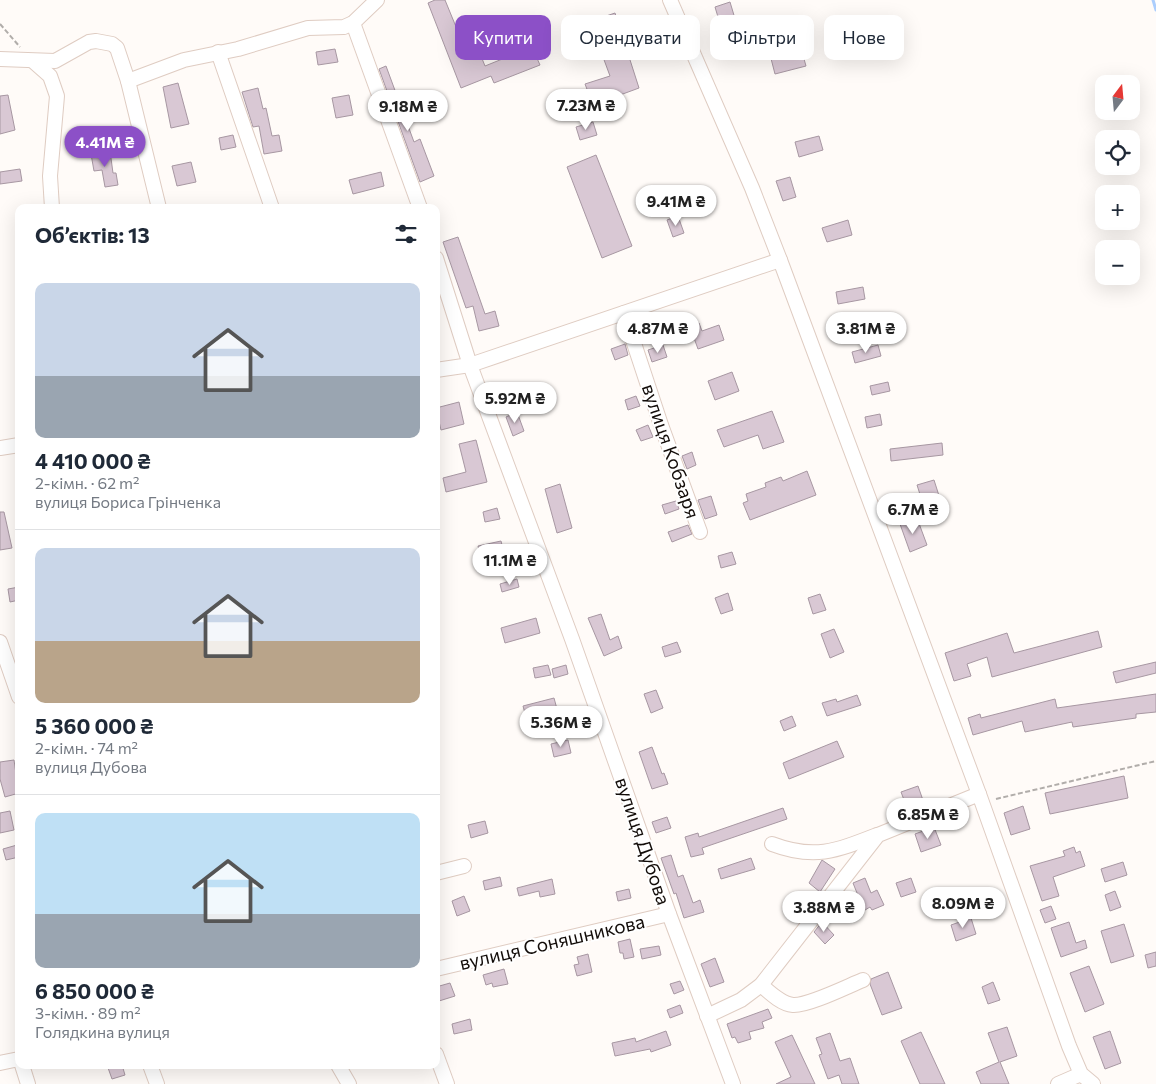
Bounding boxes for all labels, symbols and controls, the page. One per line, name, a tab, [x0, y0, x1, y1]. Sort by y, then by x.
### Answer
chip: Купити	[455, 15, 551, 60]
chip: Орендувати	[561, 15, 700, 60]
chip: Фільтри	[710, 15, 814, 60]
chip: Нове	[824, 15, 904, 60]
north arrow	[1095, 75, 1140, 120]
map controls	[1095, 75, 1140, 285]
pin: 7.23M ₴	[540, 88, 632, 131]
pin: 9.18M ₴	[362, 90, 454, 132]
text: 7.23M ₴	[557, 95, 615, 114]
text: 9.18M ₴	[379, 96, 437, 115]
pin: 4.41M ₴	[59, 126, 151, 168]
button: locate	[1095, 130, 1140, 175]
text: 4.41M ₴	[76, 132, 134, 151]
pin: 9.41M ₴	[630, 184, 722, 227]
button: +	[1095, 185, 1140, 230]
text: 9.41M ₴	[647, 191, 705, 210]
icon: filters	[392, 220, 420, 248]
text: Об’єктів: 13	[35, 222, 150, 247]
button: −	[1095, 240, 1140, 285]
pin: 4.87M ₴	[612, 312, 704, 354]
pin: 3.81M ₴	[820, 312, 912, 354]
icon: home	[183, 315, 273, 405]
text: 4.87M ₴	[628, 318, 688, 337]
text: 3.81M ₴	[837, 318, 895, 337]
street label: вулиця Кобзаря	[638, 381, 705, 521]
pin: 5.92M ₴	[469, 382, 561, 424]
text: 5.92M ₴	[485, 388, 545, 407]
text: 4 410 000 ₴	[35, 448, 151, 473]
text: 2-кімн. · 62 m²	[35, 473, 139, 492]
text: вулиця Бориса Грінченка	[35, 492, 221, 511]
pin: 6.7M ₴	[872, 492, 954, 535]
text: 6.7M ₴	[887, 499, 939, 518]
pin: 11.1M ₴	[464, 544, 556, 586]
text: 11.1M ₴	[483, 550, 537, 569]
icon: home	[183, 581, 273, 671]
pin: 5.36M ₴	[515, 706, 607, 748]
text: 5.36M ₴	[530, 712, 592, 731]
text: 5 360 000 ₴	[35, 713, 153, 738]
text: 2-кімн. · 74 m²	[35, 738, 138, 757]
text: вулиця Дубова	[35, 757, 147, 776]
street label: вулиця Дубова	[611, 774, 676, 908]
pin: 6.85M ₴	[882, 798, 974, 840]
text: 6.85M ₴	[897, 804, 959, 823]
icon: home	[183, 846, 273, 936]
pin: 8.09M ₴	[917, 886, 1009, 929]
pin: 3.88M ₴	[778, 890, 870, 933]
text: 8.09M ₴	[932, 893, 994, 912]
text: 3.88M ₴	[793, 897, 855, 916]
street label: вулиця Соняшникова	[457, 909, 647, 974]
text: 6 850 000 ₴	[35, 978, 154, 1003]
text: 3-кімн. · 89 m²	[35, 1003, 141, 1022]
text: Голядкина вулиця	[35, 1022, 170, 1041]

